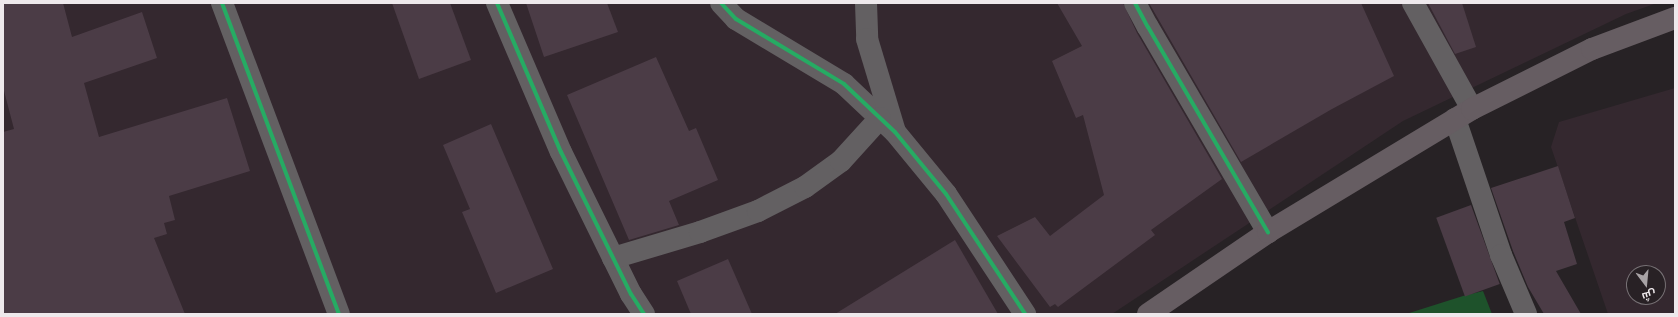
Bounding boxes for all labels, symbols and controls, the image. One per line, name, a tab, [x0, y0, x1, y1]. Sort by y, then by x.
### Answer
north arrow	[1626, 265, 1666, 305]
text: ش	[1640, 287, 1658, 304]

